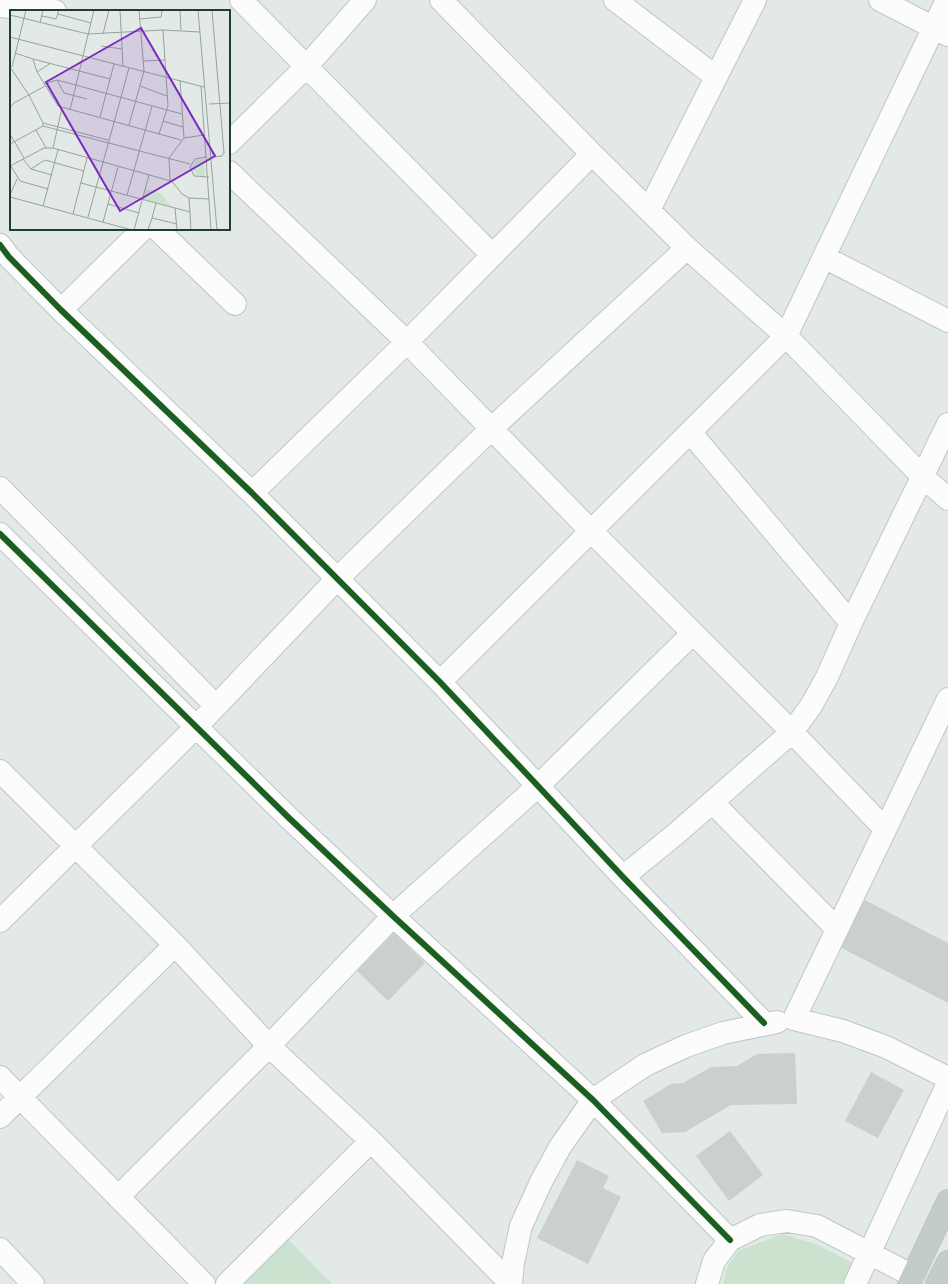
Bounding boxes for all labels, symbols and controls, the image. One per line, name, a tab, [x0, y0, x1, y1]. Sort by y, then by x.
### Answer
inset map	[10, 10, 230, 230]

